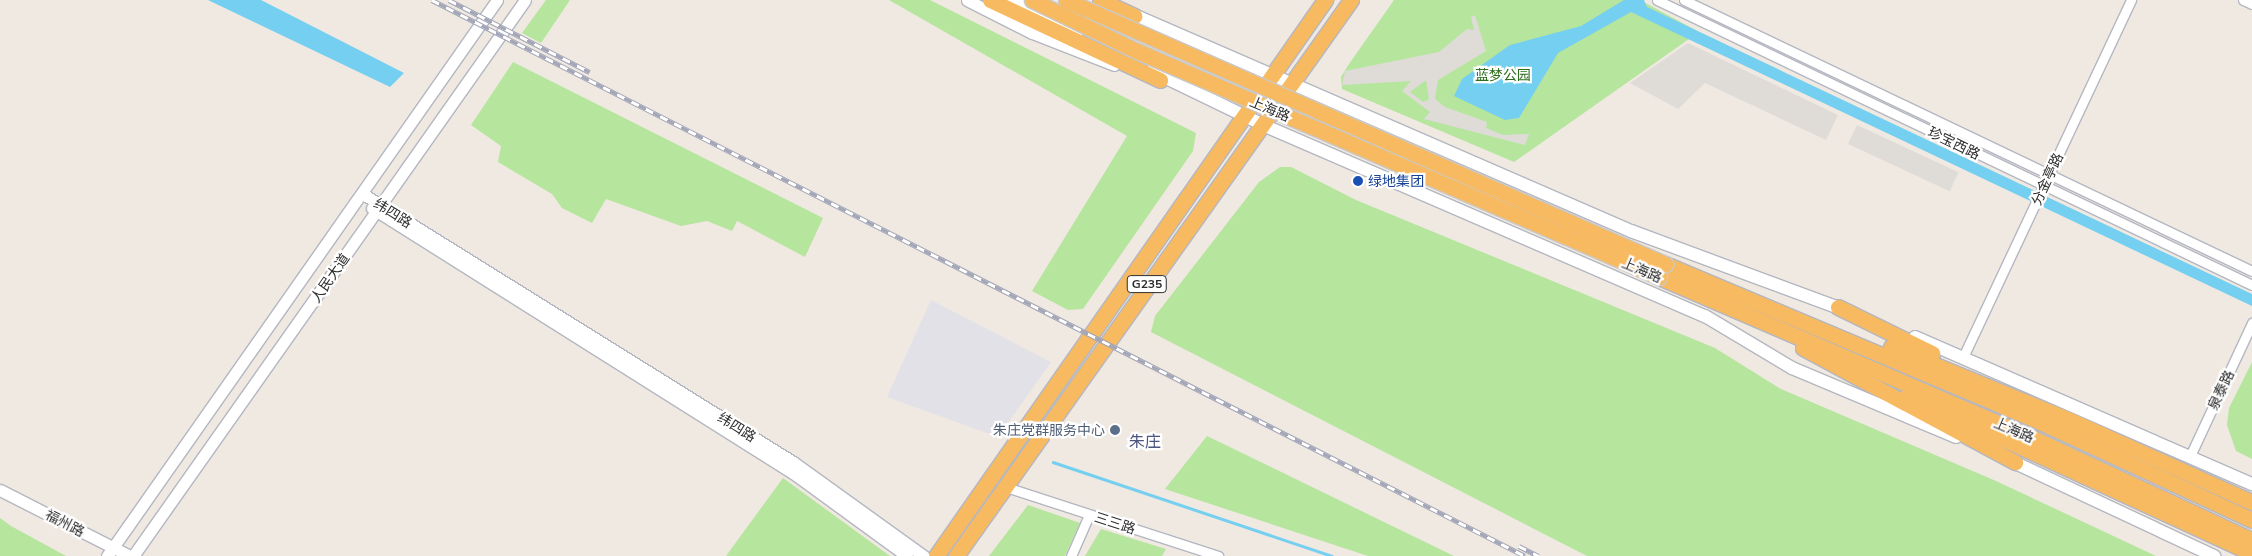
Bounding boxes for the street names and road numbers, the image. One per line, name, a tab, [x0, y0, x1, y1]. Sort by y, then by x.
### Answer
street label: 上海路	[1247, 93, 1293, 125]
street label: 珍宝西路	[1925, 123, 1983, 163]
street label: 分金亭路	[2028, 150, 2066, 208]
street label: 纬四路	[371, 195, 415, 231]
street label: 人民大道	[307, 250, 353, 306]
street label: 上海路	[1619, 254, 1665, 286]
road number: G235	[1126, 274, 1168, 294]
street label: 泉泰路	[2205, 367, 2237, 413]
street label: 纬四路	[715, 409, 759, 445]
street label: 上海路	[1991, 414, 2037, 446]
street label: 福州路	[42, 506, 88, 540]
street label: 三三路	[1092, 509, 1138, 537]

